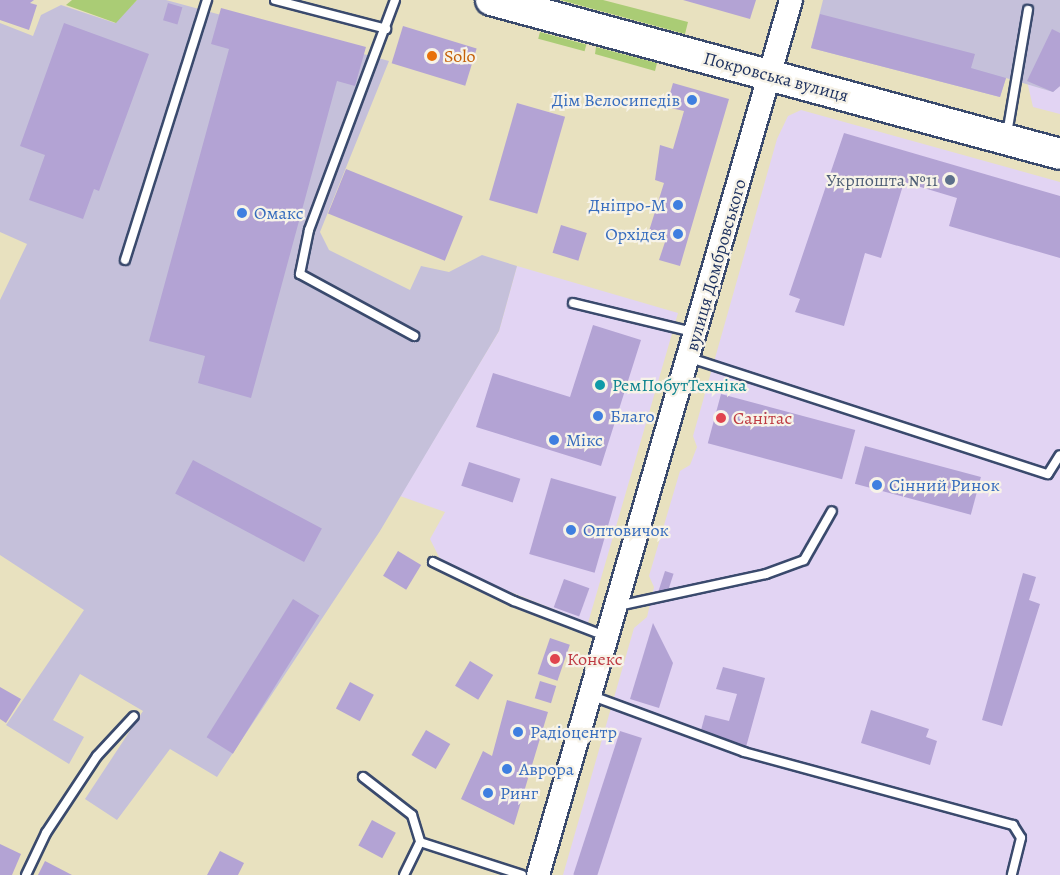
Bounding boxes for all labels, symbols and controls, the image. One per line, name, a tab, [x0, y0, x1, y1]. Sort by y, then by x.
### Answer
place label: Solo	[444, 45, 475, 67]
street label: Покровська вулиця	[701, 47, 851, 107]
marker: Solo	[425, 49, 439, 63]
place label: Дім Велосипедів	[552, 89, 680, 111]
marker: Дім Велосипедів	[685, 93, 699, 107]
place label: Укрпошта №11	[826, 169, 938, 191]
marker: Укрпошта №11	[943, 173, 957, 187]
street label: вулиця Домбровського	[681, 176, 751, 354]
place label: Дніпро-М	[589, 194, 666, 216]
marker: Дніпро-М	[671, 198, 685, 212]
place label: Омакс	[254, 202, 304, 224]
marker: Омакс	[235, 206, 249, 220]
place label: Орхідея	[605, 223, 666, 245]
marker: Орхідея	[671, 227, 685, 241]
place label: РемПобутТехніка	[612, 374, 746, 396]
marker: РемПобутТехніка	[593, 378, 607, 392]
place label: Благо	[610, 405, 655, 427]
place label: Санітас	[733, 407, 792, 429]
marker: Благо	[591, 409, 605, 423]
marker: Санітас	[714, 411, 728, 425]
place label: Мікс	[566, 429, 603, 451]
marker: Мікс	[547, 433, 561, 447]
place label: Сінний Ринок	[889, 474, 1000, 496]
marker: Сінний Ринок	[870, 478, 884, 492]
place label: Оптовичок	[583, 519, 669, 541]
marker: Оптовичок	[564, 523, 578, 537]
place label: Конекс	[567, 648, 623, 670]
marker: Конекс	[548, 652, 562, 666]
place label: Радіоцентр	[530, 721, 617, 743]
marker: Радіоцентр	[511, 725, 525, 739]
place label: Аврора	[519, 758, 574, 780]
marker: Аврора	[500, 762, 514, 776]
place label: Ринг	[500, 782, 538, 804]
marker: Ринг	[481, 786, 495, 800]

